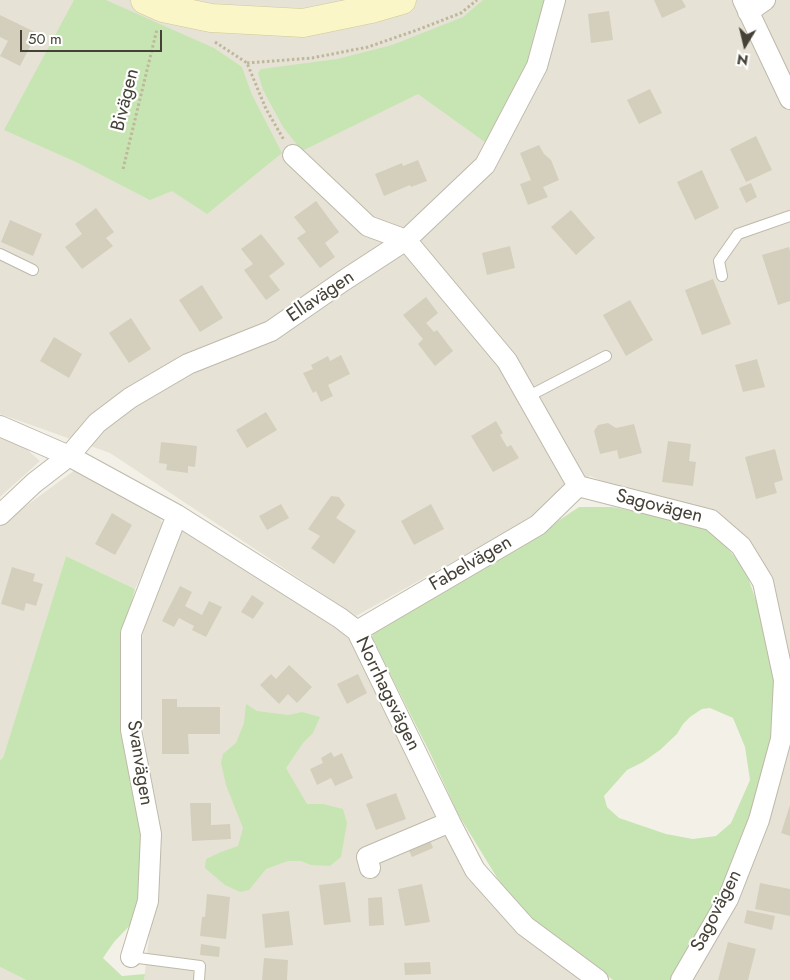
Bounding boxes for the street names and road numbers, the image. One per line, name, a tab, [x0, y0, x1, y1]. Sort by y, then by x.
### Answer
street label: Bivägen	[107, 66, 145, 134]
street label: Ellavägen	[283, 266, 359, 328]
street label: Sagovägen	[613, 485, 705, 529]
street label: Fabelvägen	[426, 531, 516, 597]
street label: Norrhagsvägen	[350, 633, 424, 755]
street label: Svanvägen	[121, 719, 157, 807]
street label: Sagovägen	[687, 866, 747, 956]

